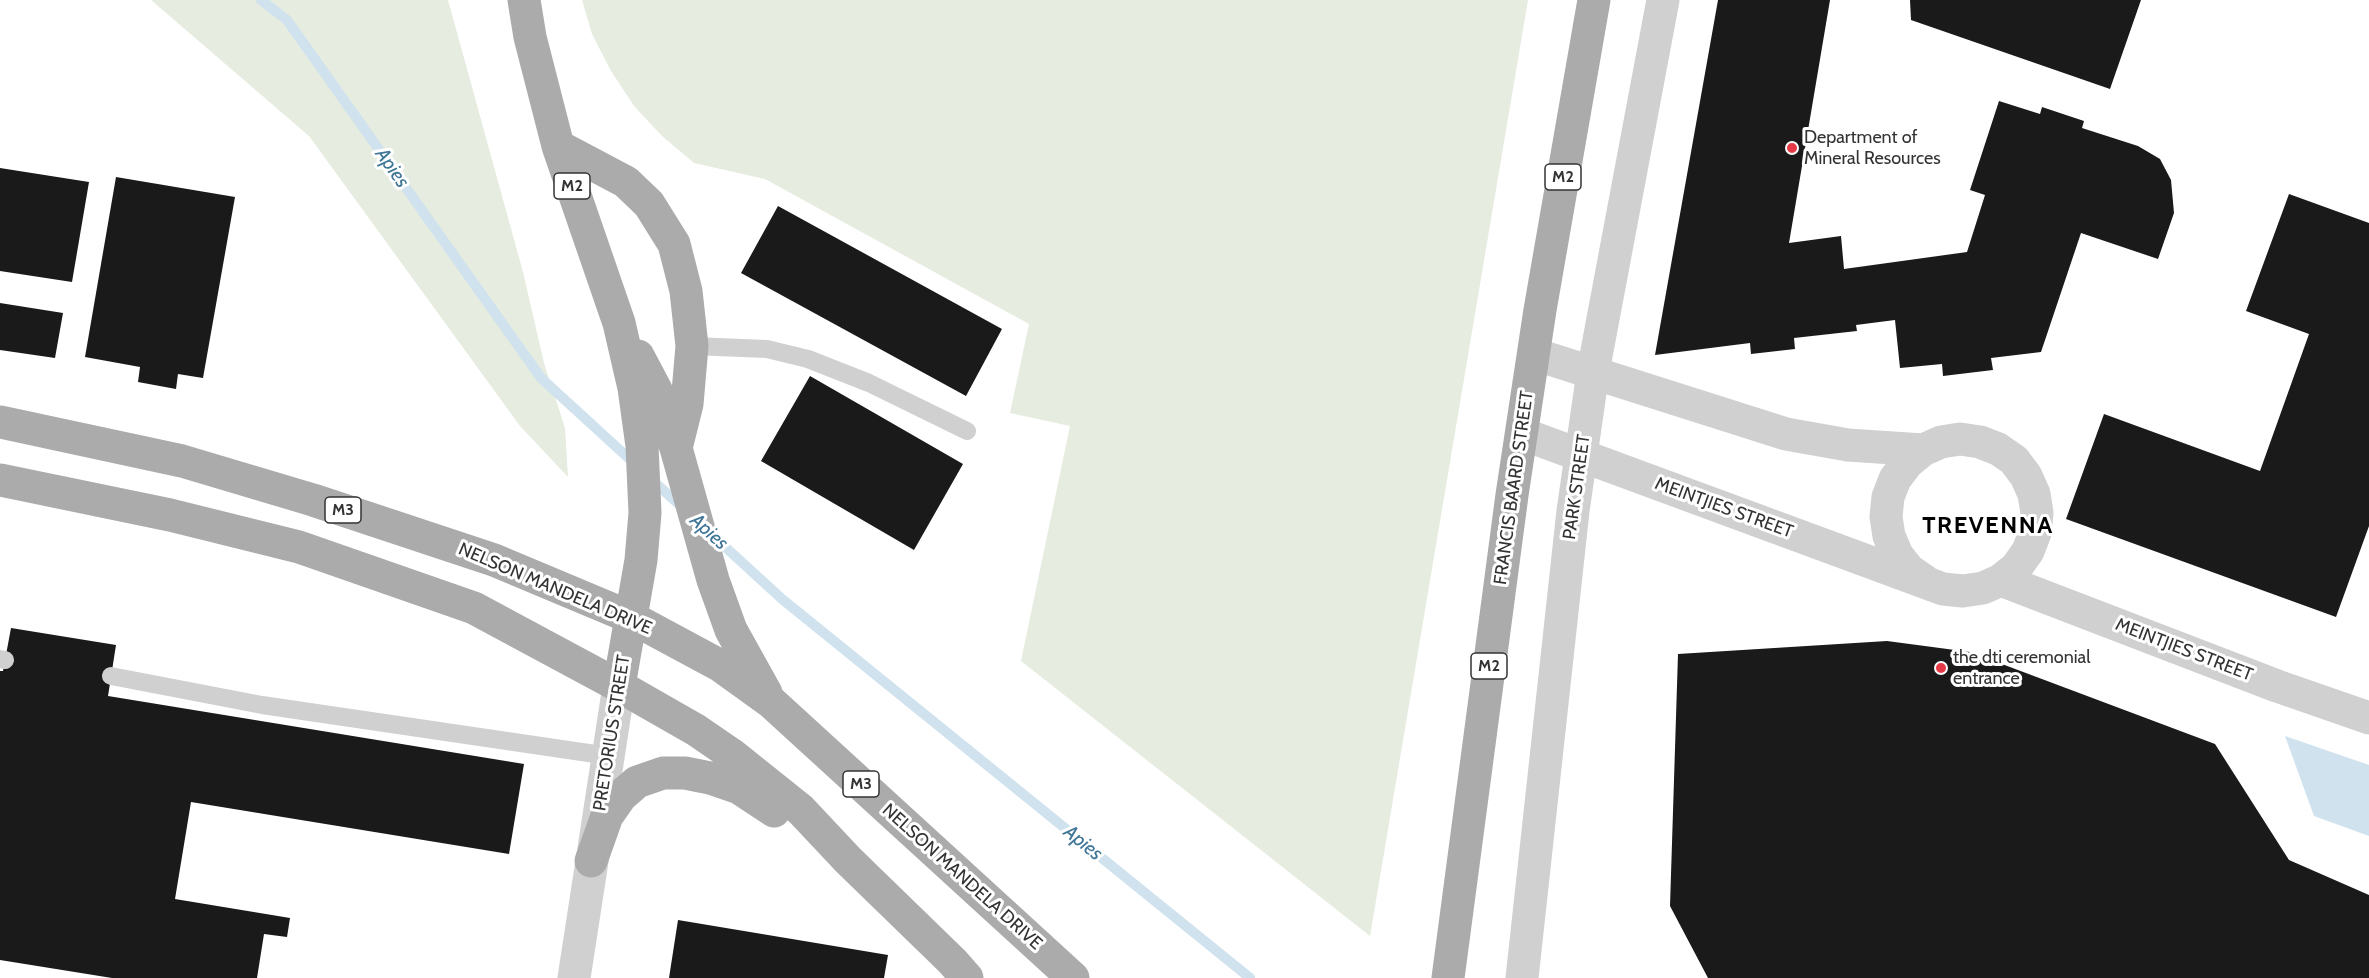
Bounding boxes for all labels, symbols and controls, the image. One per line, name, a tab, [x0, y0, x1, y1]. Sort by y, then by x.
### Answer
place label: Department of Mineral Resources	[1804, 127, 1941, 170]
marker: Department of Mineral Resources	[1785, 141, 1799, 155]
water label: Apies	[370, 143, 414, 193]
road number: M2	[1545, 164, 1581, 190]
road number: M2	[554, 173, 590, 199]
street label: FRANCIS BAARD STREET	[1490, 390, 1538, 586]
street label: PARK STREET	[1559, 433, 1595, 541]
street label: MEINTJIES STREET	[1652, 473, 1796, 543]
road number: M3	[325, 497, 361, 523]
water label: Apies	[685, 509, 733, 555]
district label: TREVENNA	[1922, 512, 2054, 540]
street label: NELSON MANDELA DRIVE	[455, 538, 655, 640]
street label: MEINTJIES STREET	[2112, 614, 2256, 686]
place label: the dti ceremonial entrance	[1953, 647, 2090, 690]
street label: PRETORIUS STREET	[589, 653, 635, 813]
road number: M2	[1471, 653, 1507, 679]
marker: the dti ceremonial entrance	[1934, 661, 1948, 675]
road number: M3	[843, 771, 879, 797]
street label: NELSON MANDELA DRIVE	[878, 799, 1046, 955]
water label: Apies	[1059, 820, 1107, 866]

